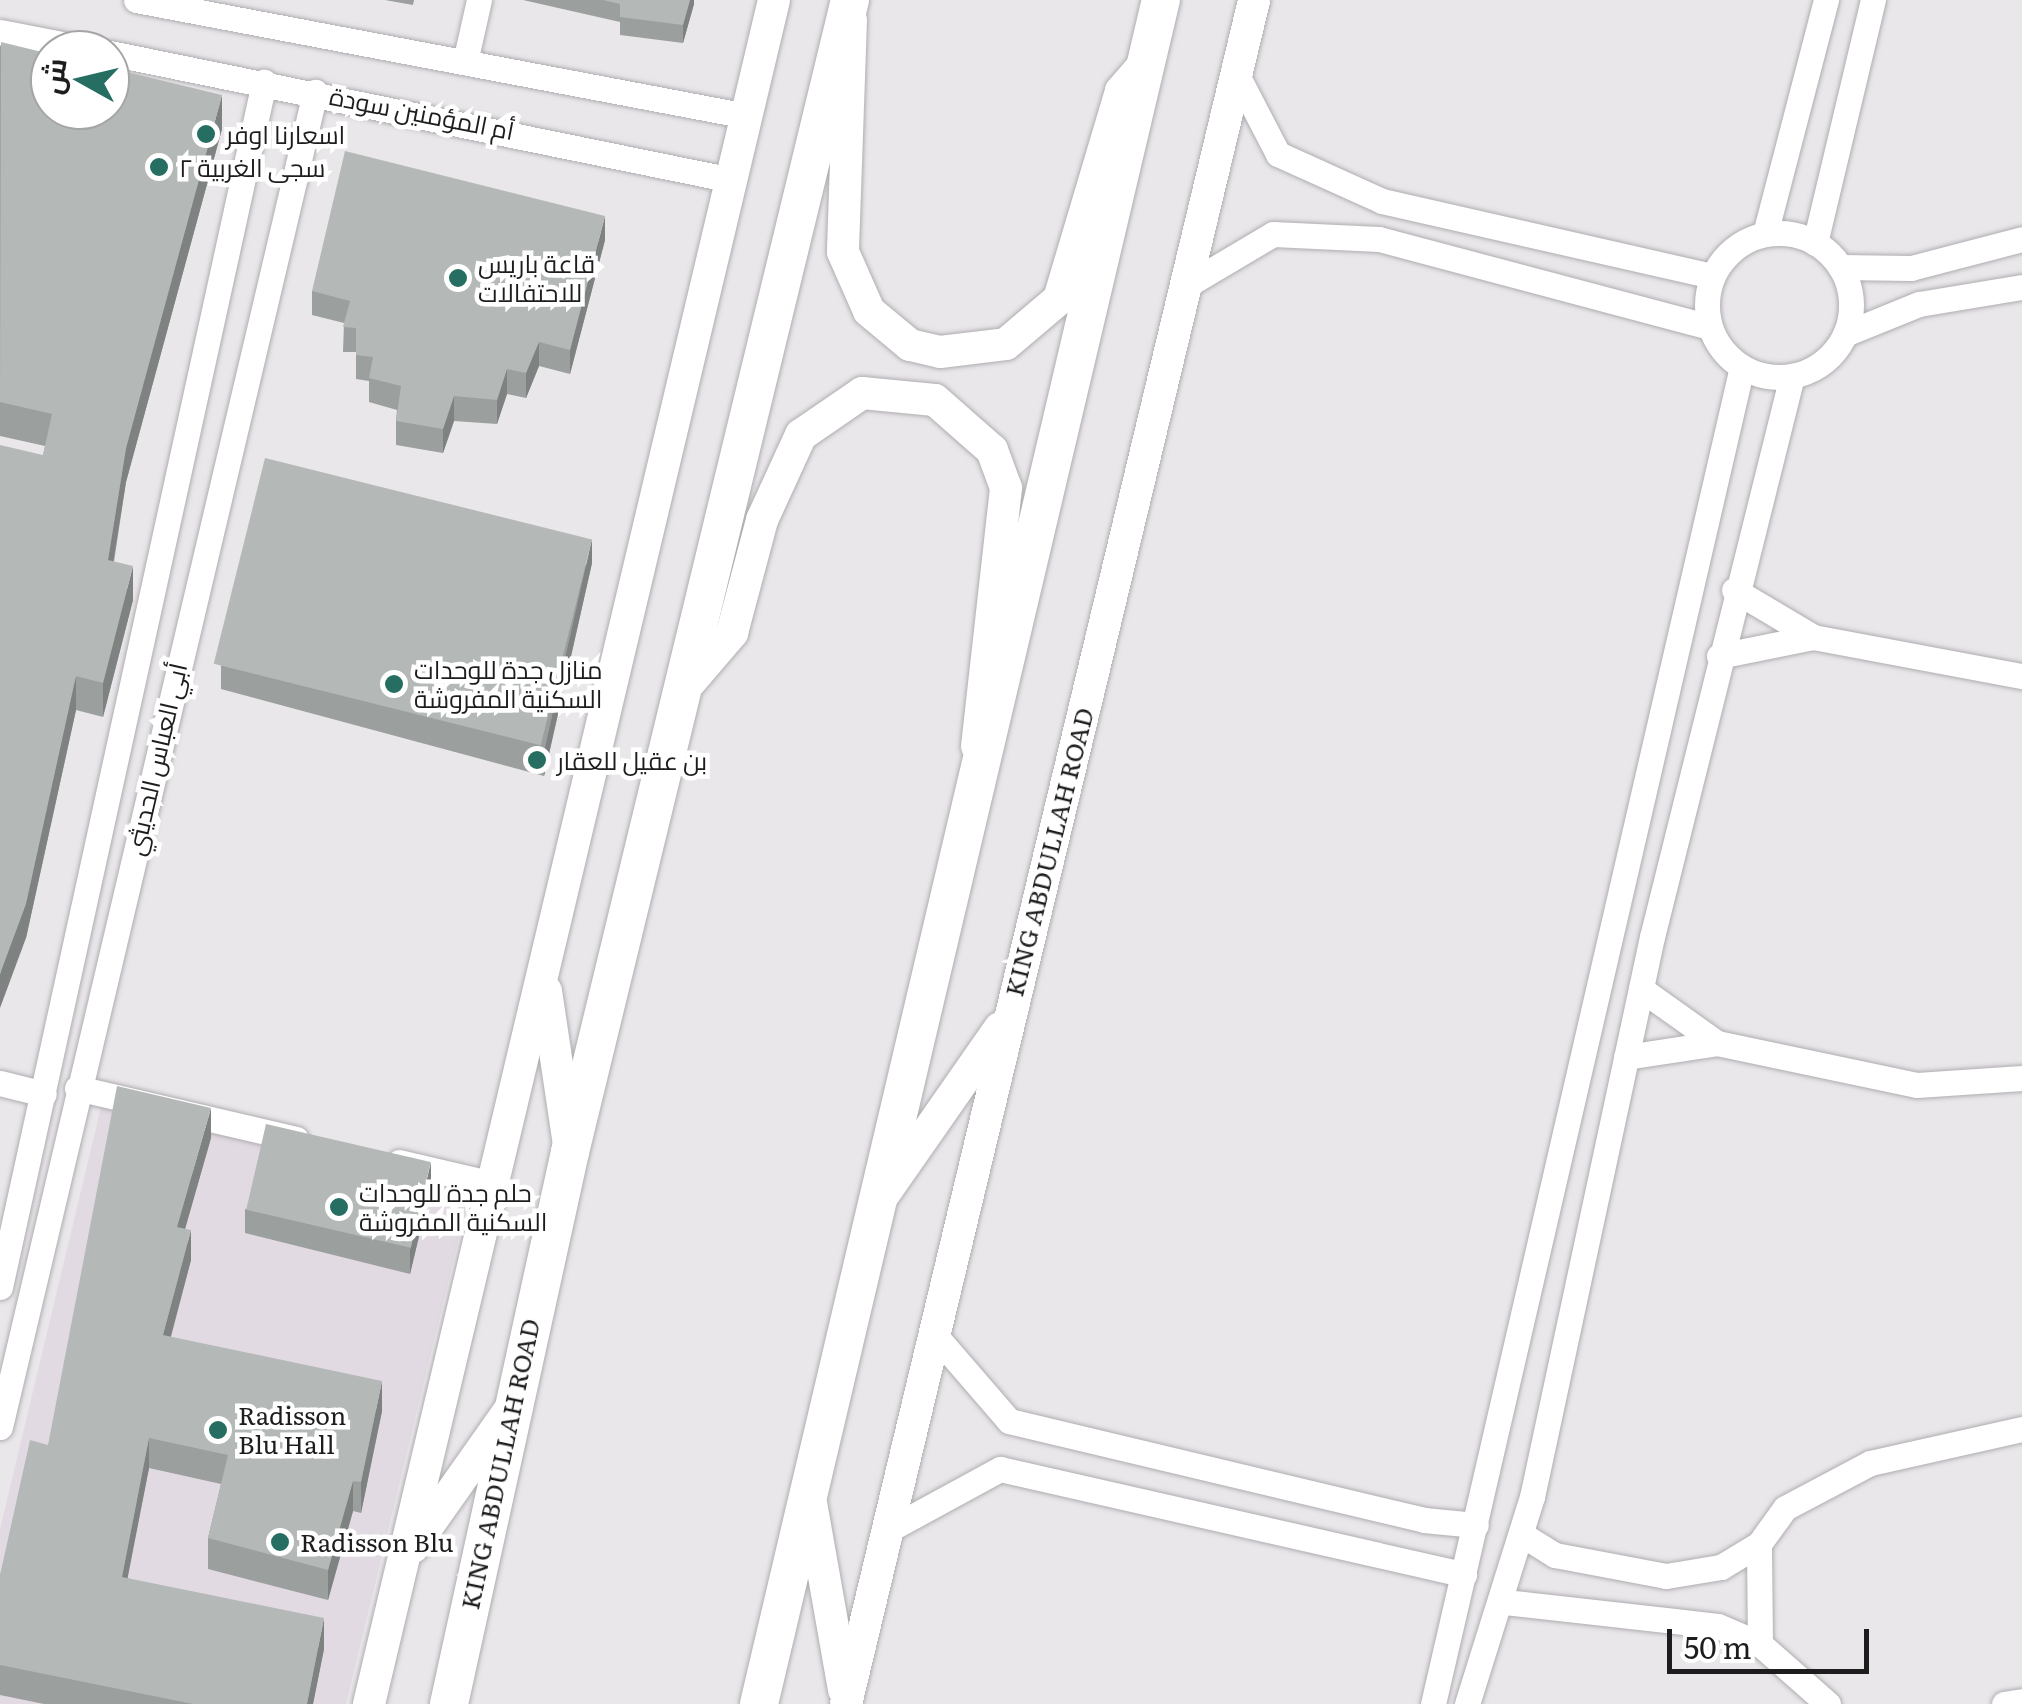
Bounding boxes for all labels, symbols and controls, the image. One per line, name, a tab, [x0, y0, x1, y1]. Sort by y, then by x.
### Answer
north arrow	[30, 30, 130, 130]
text: ش	[29, 55, 76, 97]
street label: أم المؤمنين سودة	[327, 80, 517, 146]
place label: اسعارنا اوفر	[226, 119, 345, 149]
marker: اسعارنا اوفر	[195, 123, 217, 145]
place label: سجى الغربية ٢	[179, 152, 325, 182]
marker: سجى الغربية ٢	[148, 156, 170, 178]
place label: قاعة باريس للاحتفالات	[478, 249, 595, 308]
marker: قاعة باريس للاحتفالات	[447, 267, 469, 289]
place label: منازل جدة للوحدات السكنية المفروشة	[414, 655, 603, 714]
street label: أبي العباس الحديثي	[119, 660, 193, 858]
marker: منازل جدة للوحدات السكنية المفروشة	[383, 673, 405, 695]
street label: KING ABDULLAH ROAD	[999, 705, 1099, 999]
place label: بن عقيل للعقار	[557, 745, 707, 775]
marker: بن عقيل للعقار	[526, 749, 548, 771]
place label: حلم جدة للوحدات السكنية المفروشة	[359, 1178, 547, 1237]
marker: حلم جدة للوحدات السكنية المفروشة	[328, 1196, 350, 1218]
street label: KING ABDULLAH ROAD	[455, 1316, 545, 1612]
place label: Radisson Blu Hall	[238, 1401, 346, 1460]
marker: Radisson Blu Hall	[207, 1419, 229, 1441]
place label: Radisson Blu	[300, 1527, 454, 1557]
marker: Radisson Blu	[269, 1531, 291, 1553]
scale bar	[1672, 1609, 1874, 1671]
text: 50 m	[1684, 1624, 1752, 1668]

